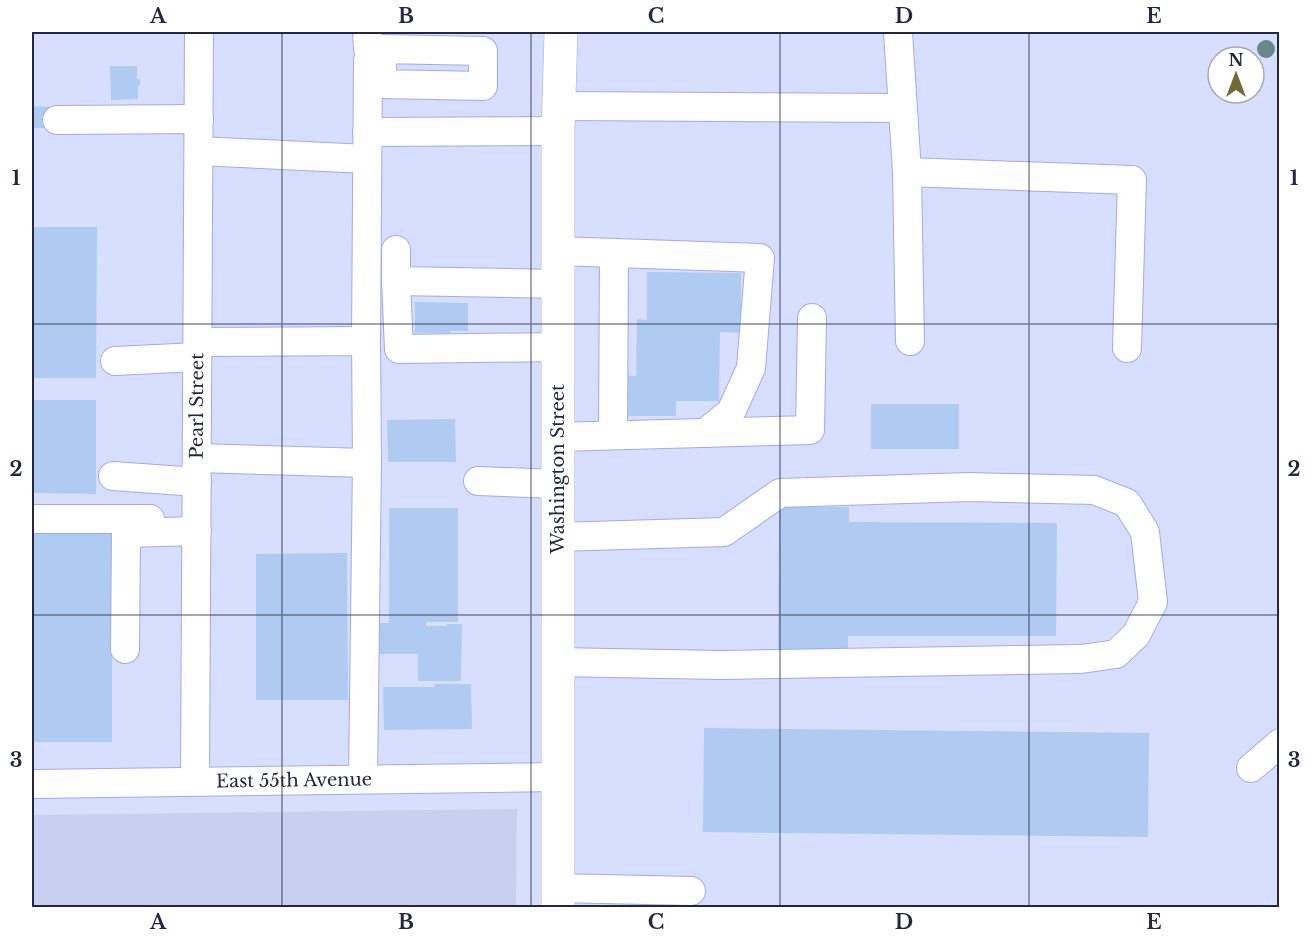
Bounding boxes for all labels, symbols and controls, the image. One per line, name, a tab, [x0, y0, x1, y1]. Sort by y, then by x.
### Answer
text: A	[149, 4, 167, 28]
text: B	[398, 4, 414, 28]
text: C	[648, 4, 664, 28]
text: D	[895, 4, 913, 28]
text: E	[1146, 4, 1162, 28]
north arrow	[1206, 45, 1266, 105]
text: N	[1228, 50, 1244, 70]
text: 1	[12, 166, 21, 190]
text: 1	[1290, 166, 1299, 190]
street label: Pearl Street	[186, 353, 208, 459]
street label: Washington Street	[547, 384, 569, 555]
text: 2	[9, 457, 23, 481]
text: 2	[1287, 457, 1301, 481]
text: 3	[10, 748, 22, 772]
text: 3	[1288, 748, 1300, 772]
street label: East 55th Avenue	[216, 768, 372, 793]
text: A	[149, 910, 167, 934]
text: B	[398, 910, 414, 934]
text: C	[648, 910, 664, 934]
text: D	[895, 910, 913, 934]
text: E	[1146, 910, 1162, 934]

